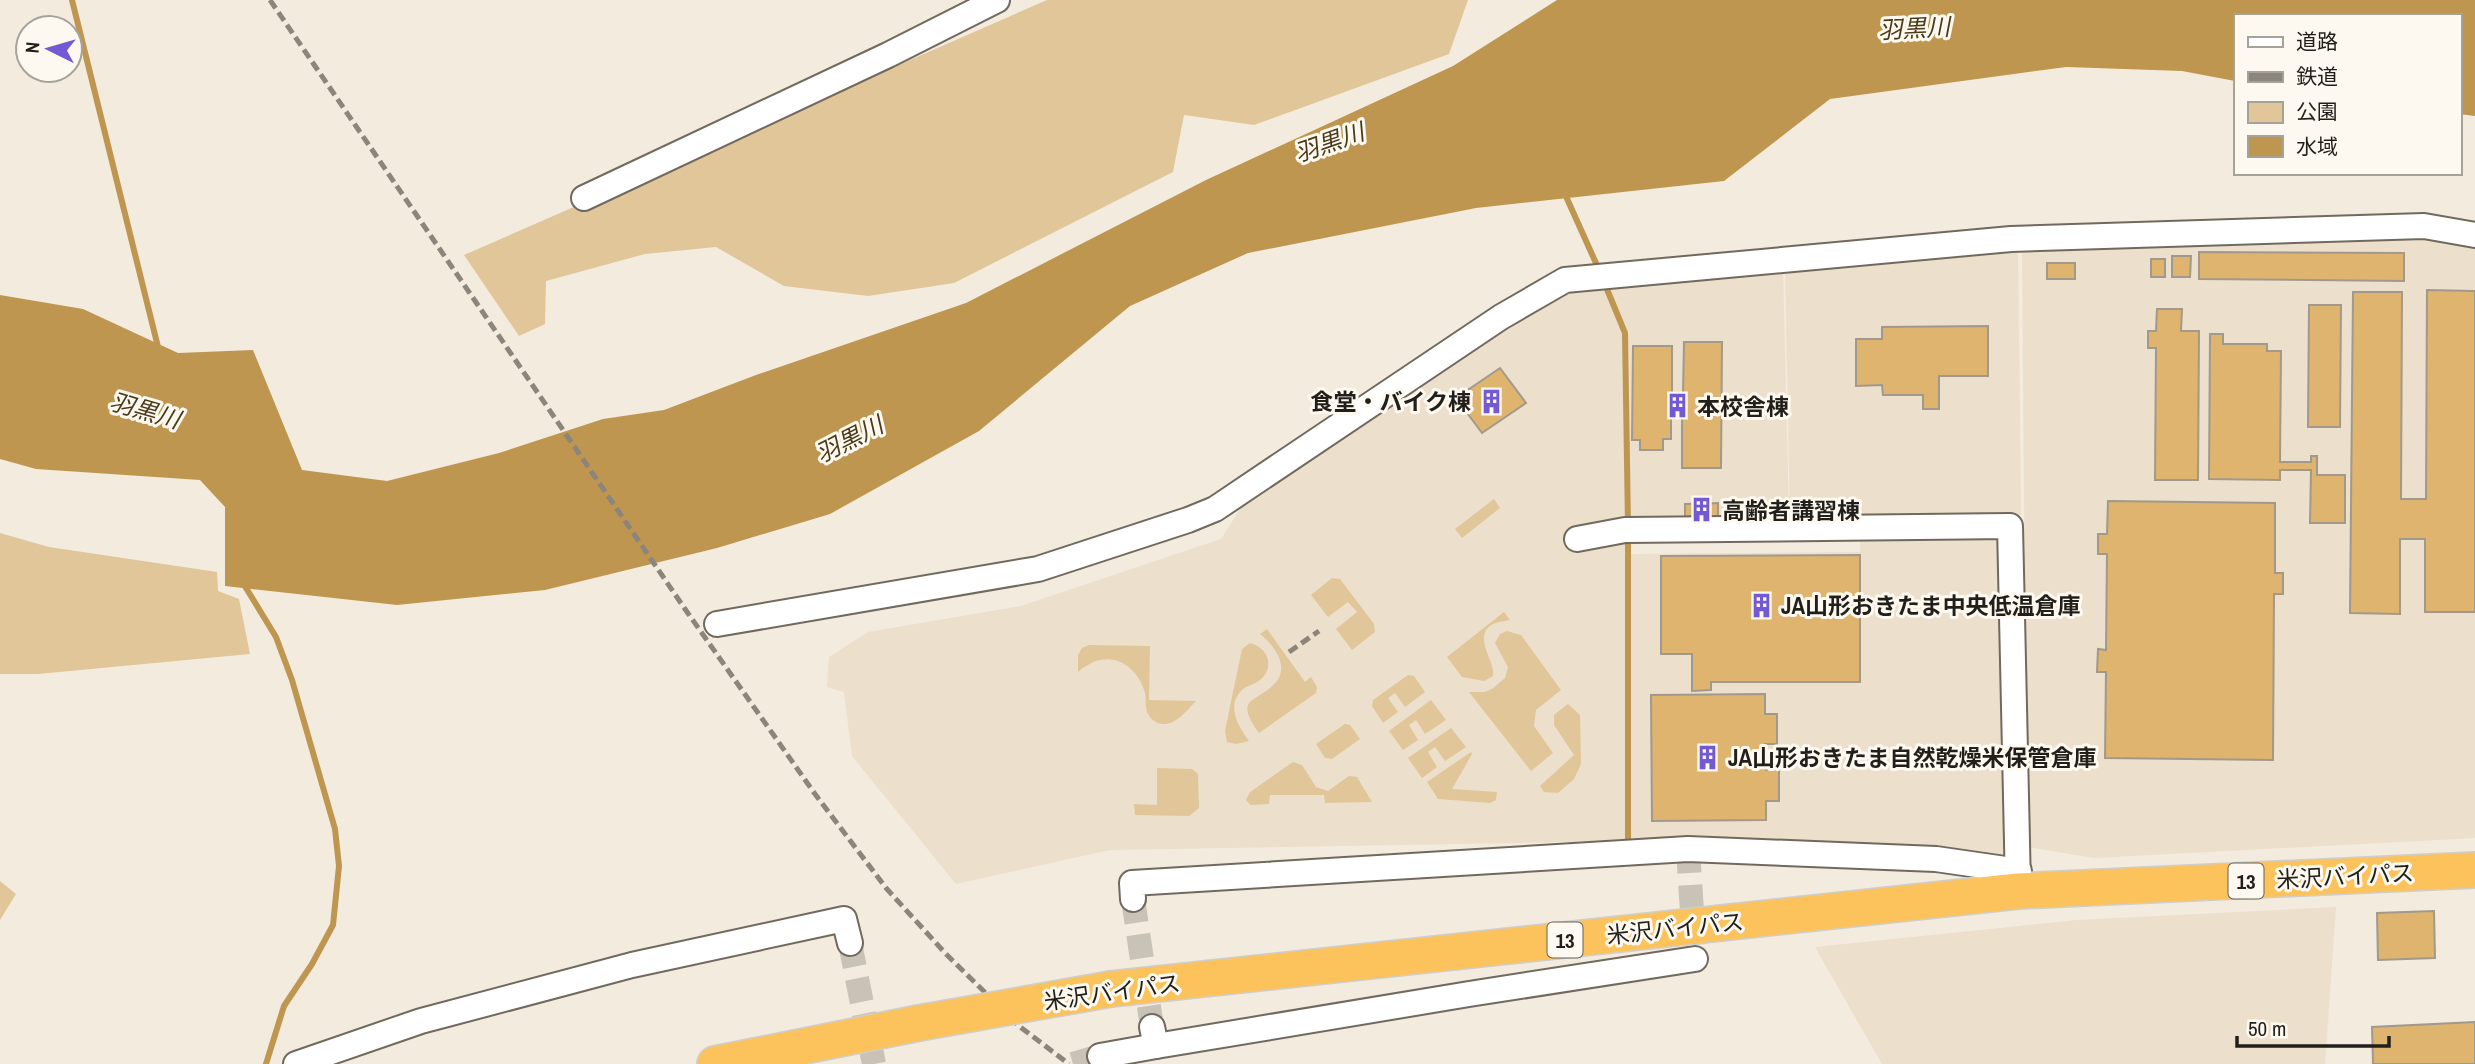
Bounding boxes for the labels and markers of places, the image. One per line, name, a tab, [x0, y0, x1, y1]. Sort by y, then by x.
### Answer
place label: 食堂・バイク棟	[1310, 386, 1471, 417]
building icon: 食堂・バイク棟	[1477, 387, 1505, 415]
place label: 本校舎棟	[1697, 391, 1789, 422]
building icon: 本校舎棟	[1663, 392, 1691, 420]
place label: 高齢者講習棟	[1722, 495, 1860, 526]
building icon: 高齢者講習棟	[1688, 496, 1716, 524]
place label: JA山形おきたま中央低温倉庫	[1781, 590, 2080, 621]
building icon: JA山形おきたま中央低温倉庫	[1747, 591, 1775, 619]
place label: JA山形おきたま自然乾燥米保管倉庫	[1728, 742, 2096, 773]
building icon: JA山形おきたま自然乾燥米保管倉庫	[1694, 743, 1722, 771]

